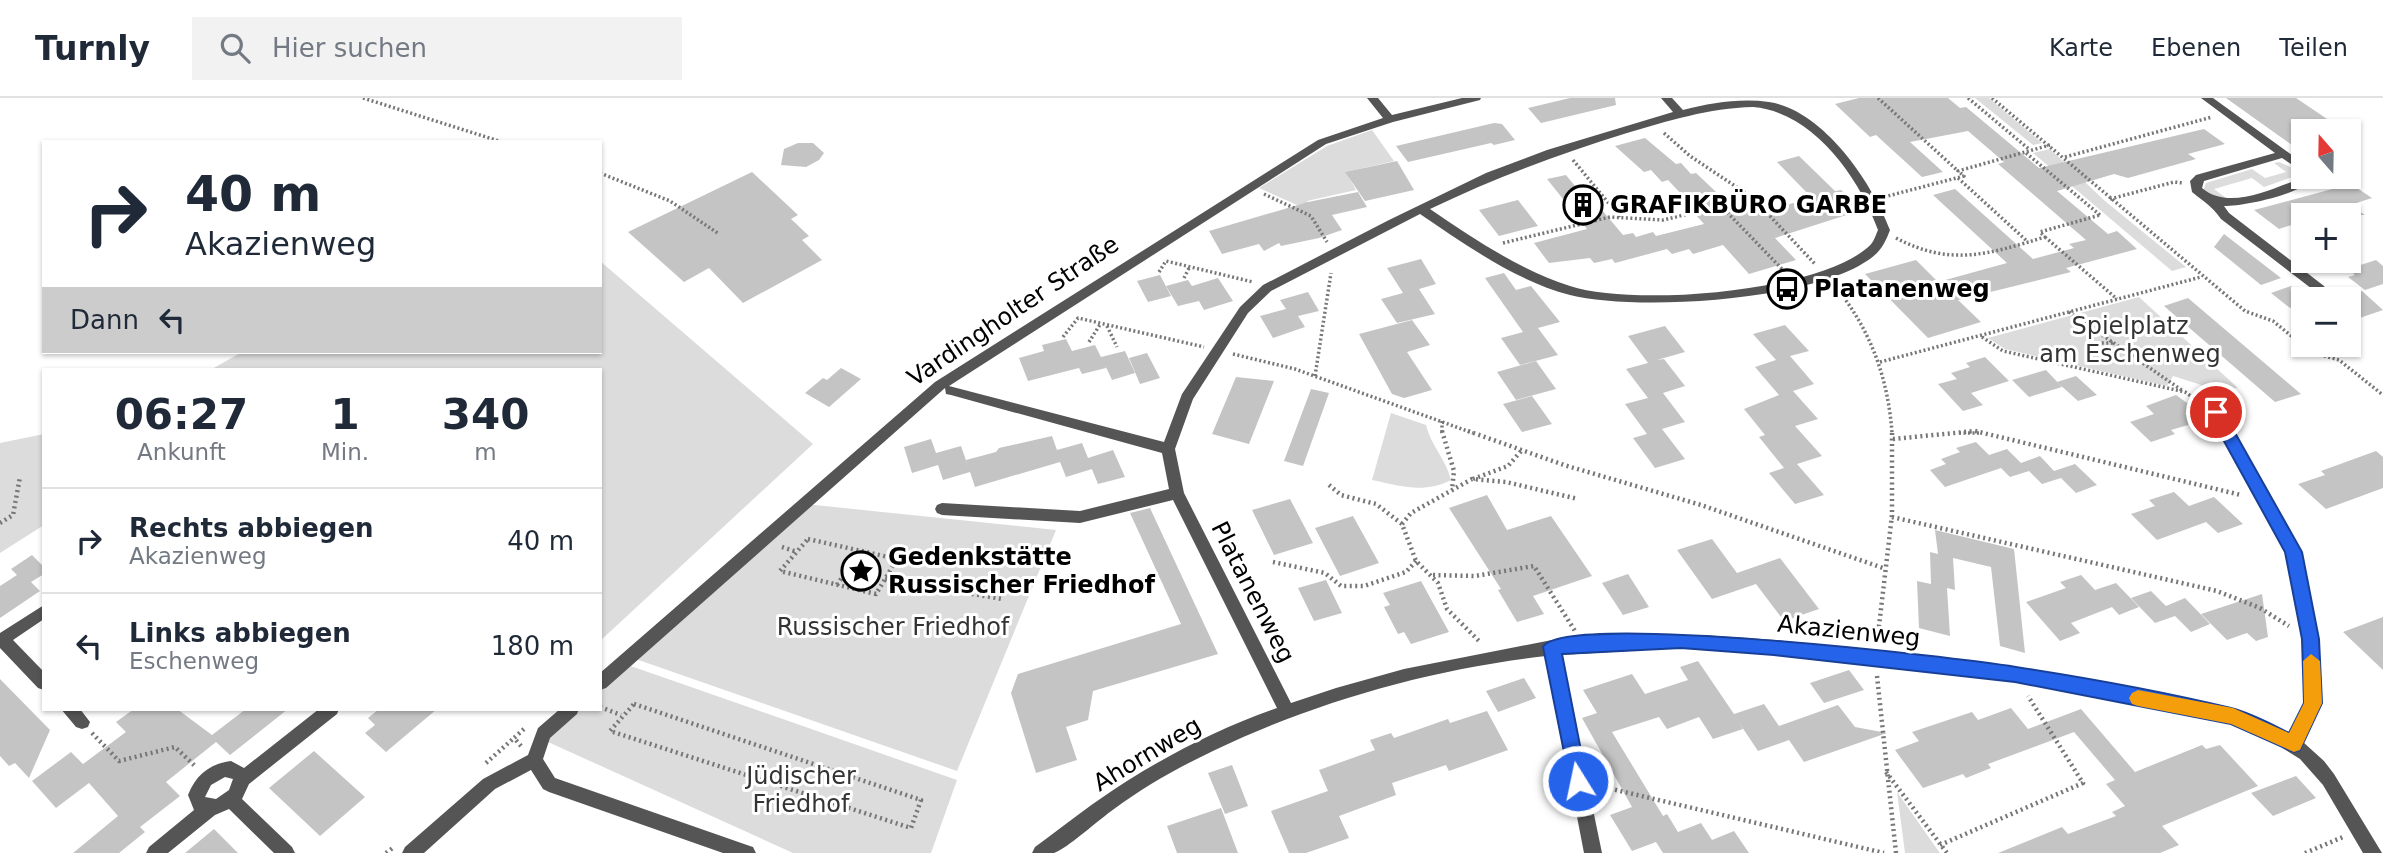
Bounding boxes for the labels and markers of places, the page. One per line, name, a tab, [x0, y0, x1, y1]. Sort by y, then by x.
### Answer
building icon: GRAFIKBÜRO GARBE	[1562, 184, 1604, 226]
place label: GRAFIKBÜRO GARBE	[1610, 189, 1887, 219]
bus stop icon: Platanenweg	[1766, 268, 1808, 310]
place label: Platanenweg	[1814, 275, 1990, 303]
pin	[2186, 382, 2246, 442]
place label: Gedenkstätte Russischer Friedhof	[888, 543, 1155, 599]
place icon: Gedenkstätte Russischer Friedhof	[840, 550, 882, 592]

